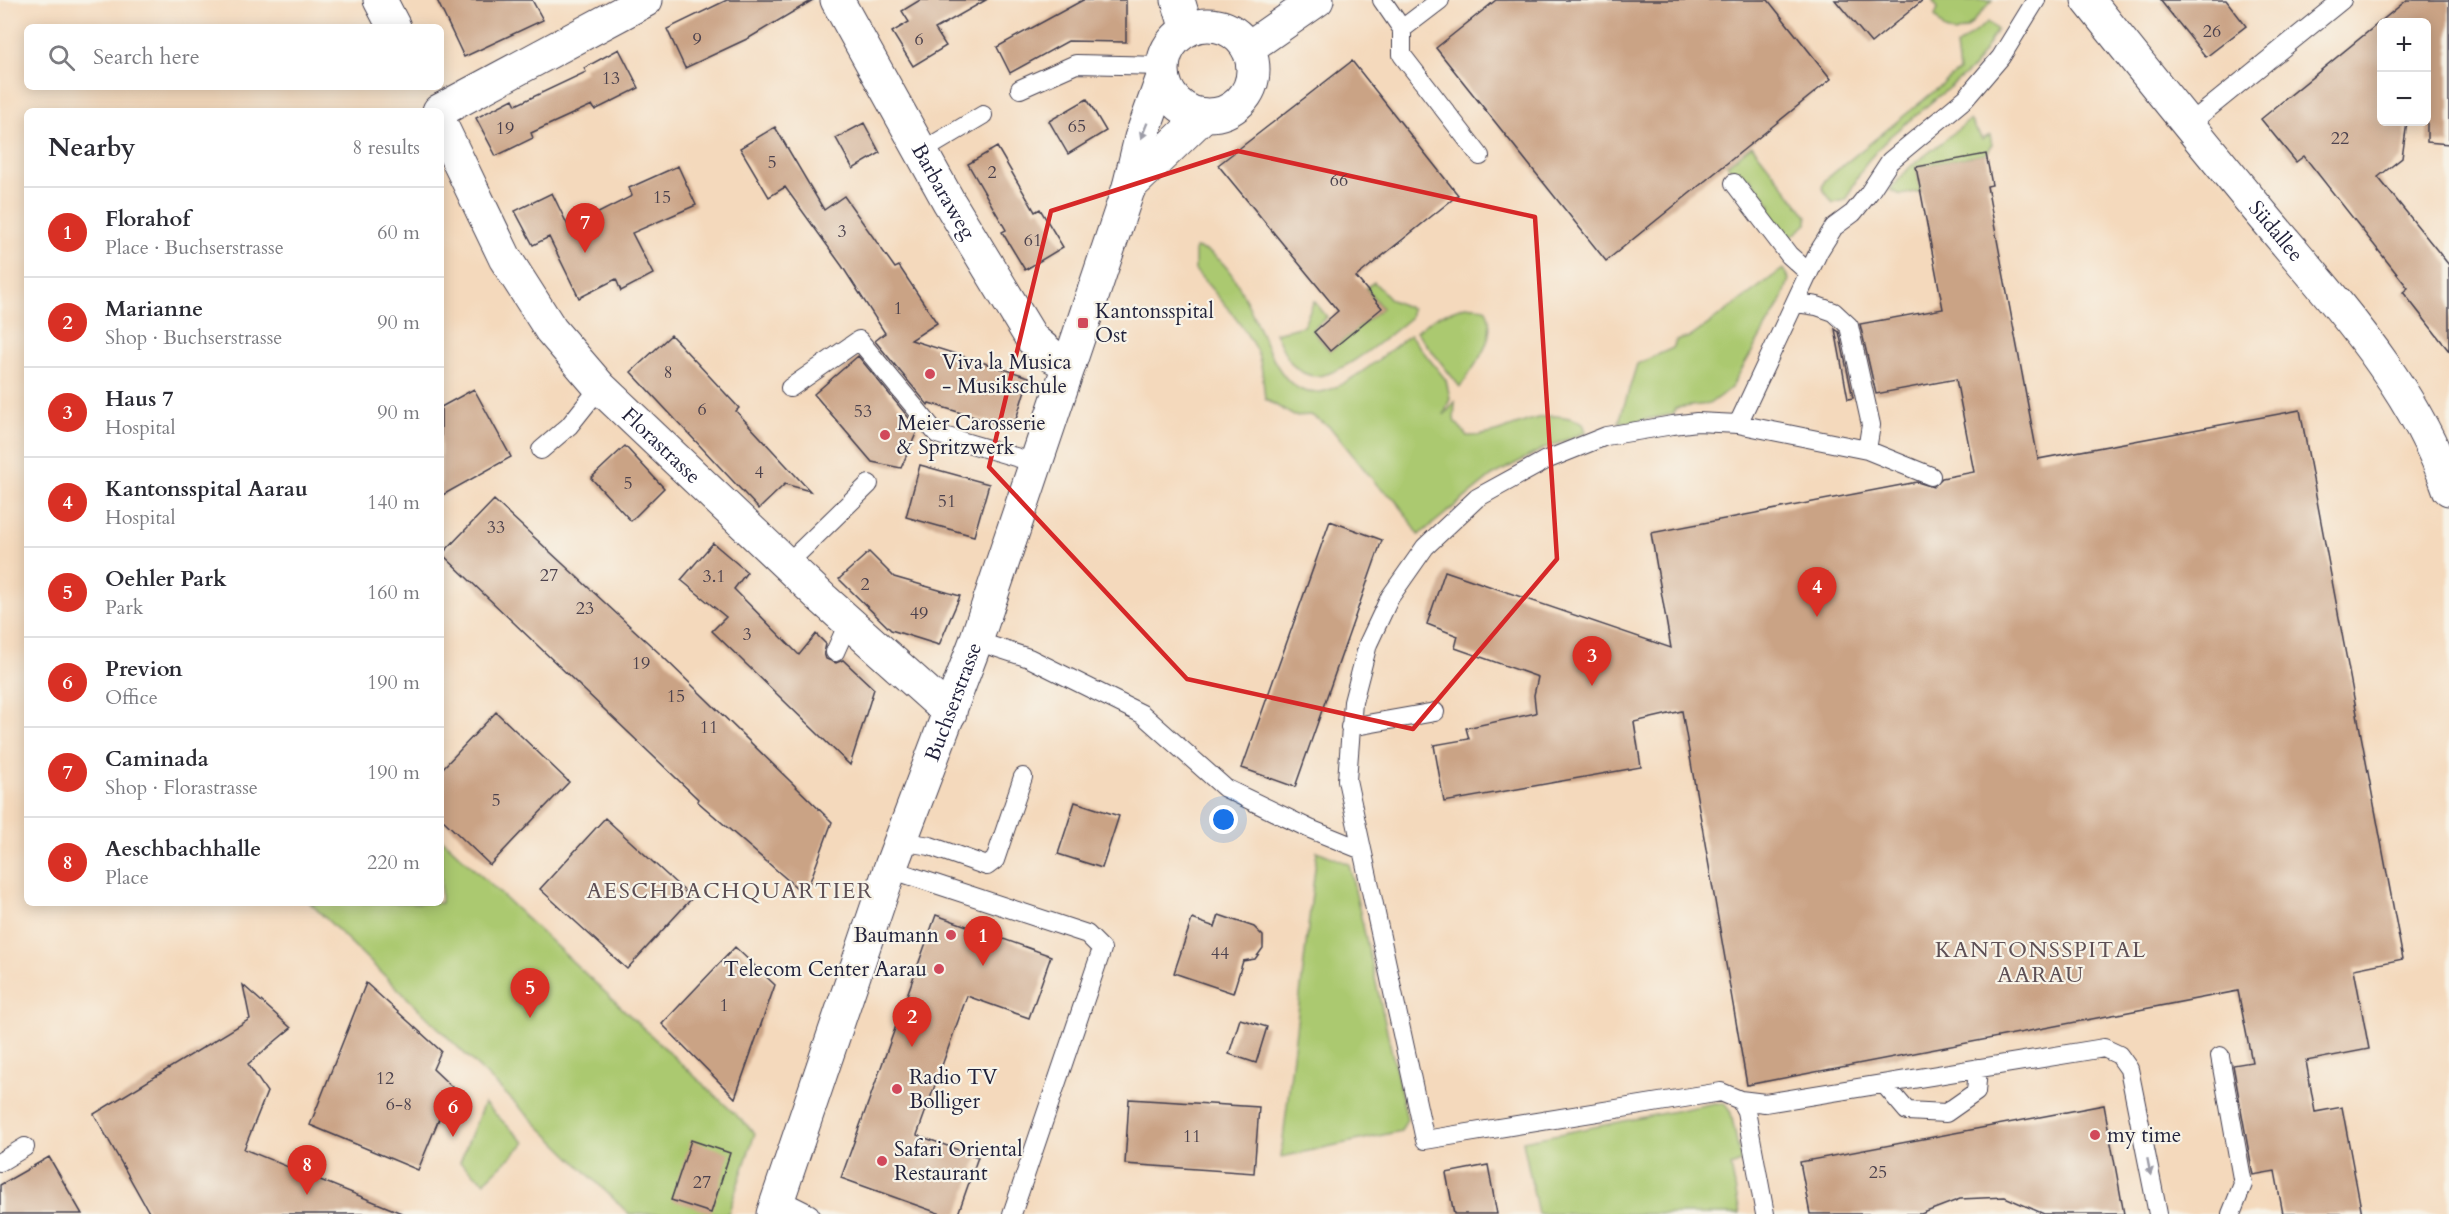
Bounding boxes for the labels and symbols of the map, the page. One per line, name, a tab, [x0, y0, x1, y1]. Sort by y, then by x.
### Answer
house number: 26	[2203, 19, 2221, 44]
house number: 9	[692, 27, 702, 52]
house number: 6	[914, 27, 924, 52]
house number: 13	[602, 66, 620, 91]
house number: 65	[1068, 114, 1086, 139]
house number: 19	[496, 116, 514, 141]
one-way arrow	[1139, 123, 1149, 141]
house number: 22	[2331, 126, 2349, 151]
street label: Barbaraweg	[905, 138, 983, 245]
house number: 5	[767, 150, 777, 175]
house number: 2	[987, 160, 997, 185]
house number: 66	[1330, 168, 1348, 193]
house number: 15	[653, 185, 671, 210]
street label: Südallee	[2242, 194, 2310, 268]
pin: 7	[566, 204, 604, 253]
house number: 3	[837, 219, 847, 244]
house number: 61	[1024, 228, 1042, 253]
house number: 1	[893, 296, 903, 321]
place label: Kantonsspital Ost	[1095, 297, 1214, 350]
marker: Kantonsspital Ost	[1076, 316, 1090, 330]
place label: Viva la Musica - Musikschule	[942, 348, 1072, 401]
house number: 8	[663, 360, 673, 385]
marker: Viva la Musica - Musikschule	[923, 367, 937, 381]
house number: 6	[697, 397, 707, 422]
house number: 53	[854, 399, 872, 424]
street label: Florastrasse	[615, 401, 707, 490]
place label: Meier Carosserie & Spritzwerk	[897, 409, 1046, 462]
marker: Meier Carosserie & Spritzwerk	[878, 428, 892, 442]
house number: 4	[754, 460, 764, 485]
house number: 5	[623, 471, 633, 496]
house number: 51	[938, 489, 956, 514]
house number: 33	[487, 515, 505, 540]
house number: 27	[540, 563, 558, 588]
house number: 3.1	[702, 564, 726, 589]
pin: 4	[1798, 568, 1836, 617]
house number: 2	[860, 572, 870, 597]
house number: 23	[576, 596, 594, 621]
house number: 49	[910, 601, 928, 626]
house number: 3	[742, 622, 752, 647]
pin: 3	[1572, 636, 1612, 686]
street label: Buchserstrasse	[917, 638, 989, 765]
house number: 19	[632, 651, 650, 676]
house number: 15	[667, 684, 685, 709]
house number: 11	[700, 715, 718, 740]
house number: 5	[491, 788, 501, 813]
your location	[1209, 805, 1238, 834]
district label: AESCHBACHQUARTIER	[586, 876, 874, 906]
pin: 1	[964, 916, 1002, 966]
place label: Baumann	[853, 921, 939, 950]
marker: Baumann	[944, 928, 958, 942]
district label: KANTONSSPITAL AARAU	[1935, 935, 2147, 990]
house number: 44	[1211, 941, 1229, 966]
place label: Telecom Center Aarau	[724, 955, 927, 984]
marker: Telecom Center Aarau	[932, 962, 946, 976]
pin: 5	[510, 968, 550, 1018]
house number: 1	[719, 993, 729, 1018]
pin: 2	[892, 998, 932, 1047]
place label: Radio TV Bolliger	[909, 1063, 998, 1116]
house number: 12	[376, 1066, 394, 1091]
marker: Radio TV Bolliger	[890, 1082, 904, 1096]
pin: 6	[434, 1088, 472, 1137]
house number: 6-8	[386, 1092, 412, 1117]
place label: my time	[2107, 1121, 2181, 1150]
house number: 11	[1183, 1124, 1201, 1149]
marker: my time	[2088, 1128, 2102, 1142]
place label: Safari Oriental Restaurant	[894, 1135, 1023, 1188]
pin: 8	[288, 1146, 326, 1195]
marker: Safari Oriental Restaurant	[875, 1154, 889, 1168]
one-way arrow	[2145, 1158, 2154, 1177]
house number: 25	[1869, 1160, 1887, 1185]
house number: 27	[693, 1170, 711, 1195]

